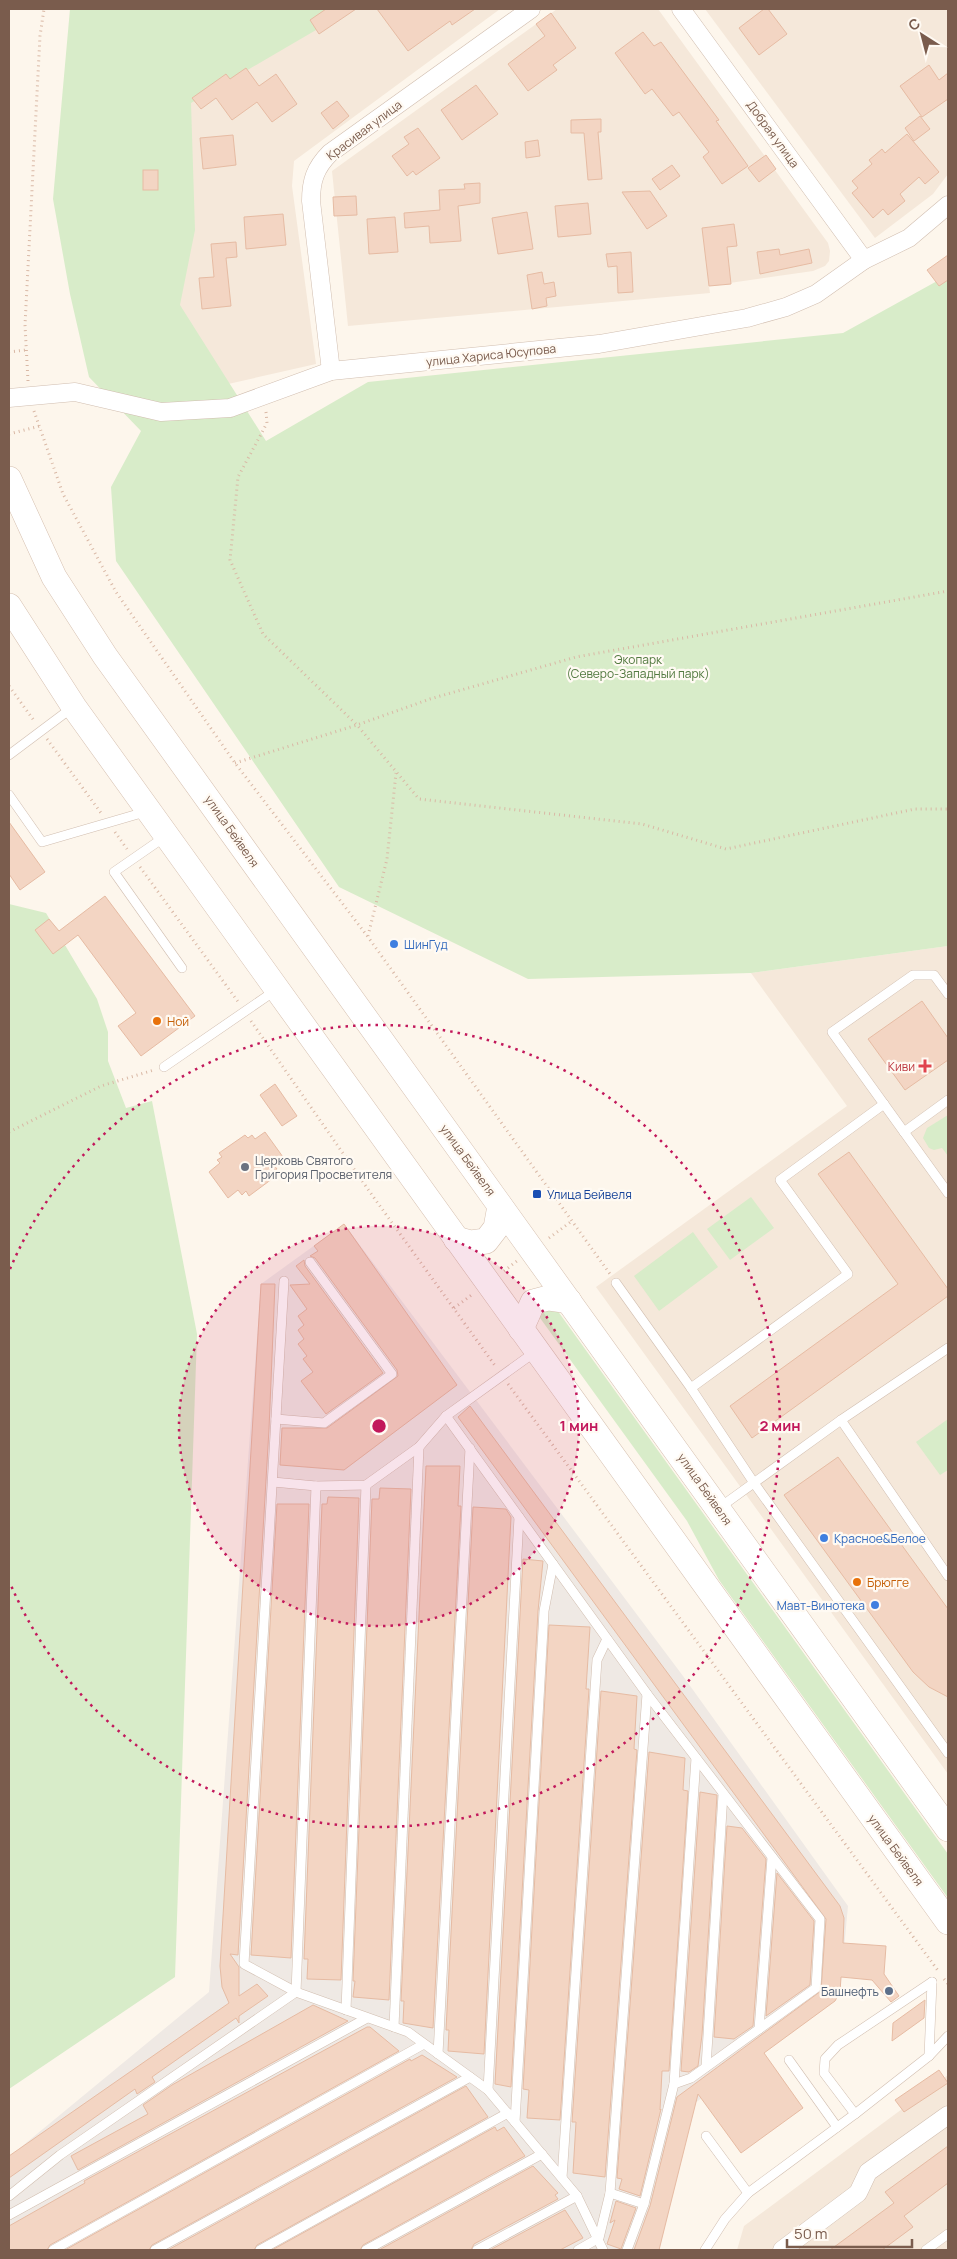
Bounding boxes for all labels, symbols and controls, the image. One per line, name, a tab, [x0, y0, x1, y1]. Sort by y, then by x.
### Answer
north arrow	[897, 10, 947, 60]
text: С	[904, 13, 924, 35]
street label: Красивая улица	[323, 96, 405, 164]
street label: Добрая улица	[743, 97, 803, 171]
street label: улица Хариса Юсупова	[425, 340, 557, 370]
park label: Экопарк (Северо-Западный парк)	[566, 651, 710, 682]
street label: улица Бейвеля	[201, 792, 263, 870]
place label: ШинГуд	[404, 936, 448, 953]
marker: ШинГуд	[388, 938, 400, 950]
place label: Ной	[167, 1013, 189, 1030]
marker: Ной	[151, 1015, 163, 1027]
place label: Киви	[888, 1058, 915, 1075]
marker: Киви	[919, 1060, 931, 1072]
street label: улица Бейвеля	[436, 1121, 500, 1199]
place label: Церковь Святого Григория Просветителя	[255, 1152, 392, 1183]
marker: Церковь Святого Григория Просветителя	[239, 1161, 251, 1173]
place label: Улица Бейвеля	[547, 1186, 632, 1203]
marker: Улица Бейвеля	[531, 1188, 543, 1200]
text: 1 мин	[560, 1415, 598, 1436]
text: 2 мин	[759, 1415, 801, 1436]
centre of rings	[370, 1417, 388, 1435]
street label: улица Бейвеля	[674, 1450, 736, 1528]
place label: Красное&Белое	[834, 1530, 926, 1547]
marker: Красное&Белое	[818, 1532, 830, 1544]
place label: Брюгге	[867, 1574, 909, 1591]
marker: Брюгге	[851, 1576, 863, 1588]
place label: Мавт-Винотека	[777, 1597, 865, 1614]
marker: Мавт-Винотека	[869, 1599, 881, 1611]
street label: улица Бейвеля	[864, 1811, 928, 1889]
place label: Башнефть	[821, 1983, 879, 2000]
marker: Башнефть	[883, 1985, 895, 1997]
scale bar	[787, 2216, 912, 2248]
text: 50 m	[794, 2223, 828, 2244]

